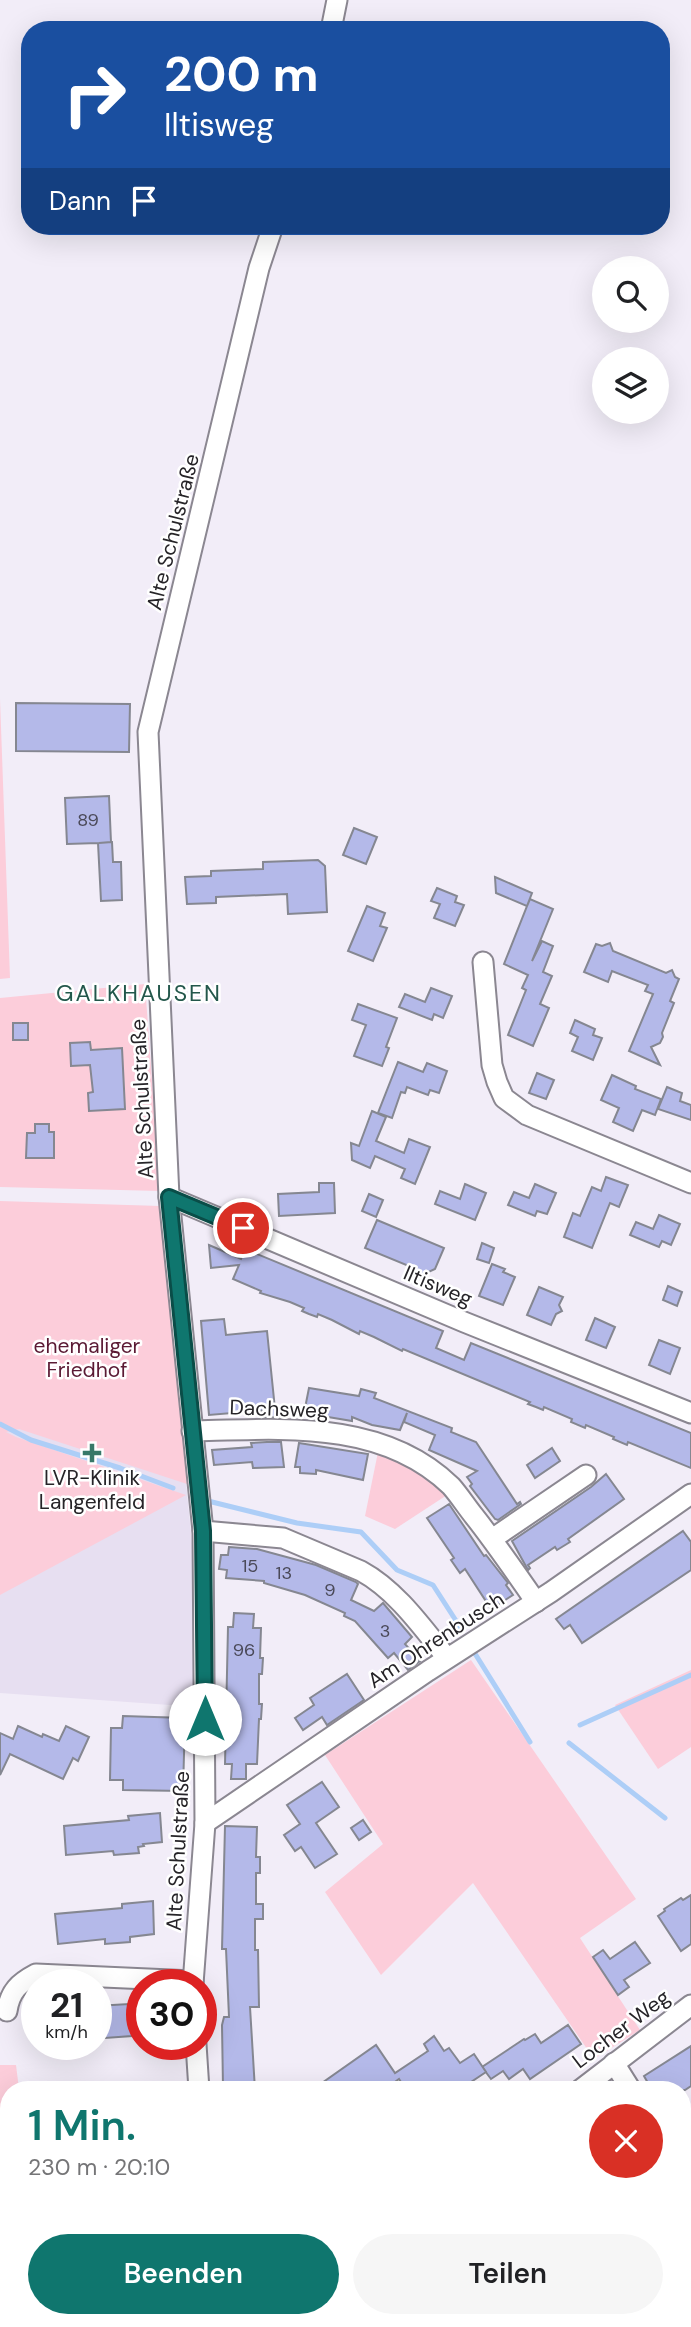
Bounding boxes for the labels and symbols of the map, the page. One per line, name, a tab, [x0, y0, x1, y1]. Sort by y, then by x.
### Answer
street label: Alte Schulstraße	[140, 451, 206, 613]
house number: 89	[77, 808, 99, 832]
district label: GALKHAUSEN	[56, 978, 222, 1008]
street label: Alte Schulstraße	[124, 1018, 160, 1180]
pin	[213, 1198, 273, 1258]
street label: Iltisweg	[399, 1259, 477, 1313]
park label: ehemaliger Friedhof	[34, 1332, 141, 1384]
street label: Dachsweg	[229, 1393, 329, 1425]
marker: LVR-Klinik Langenfeld	[82, 1443, 102, 1463]
place label: LVR-Klinik Langenfeld	[39, 1464, 145, 1516]
house number: 15	[242, 1554, 258, 1578]
house number: 13	[276, 1561, 292, 1585]
house number: 9	[324, 1578, 336, 1602]
street label: Am Ohrenbusch	[362, 1585, 510, 1695]
house number: 3	[380, 1619, 390, 1643]
house number: 96	[233, 1638, 255, 1662]
position arrow	[168, 1682, 242, 1756]
street label: Alte Schulstraße	[160, 1770, 196, 1932]
speed limit sign: 30	[126, 1969, 217, 2060]
street label: Locher Weg	[567, 1983, 676, 2075]

